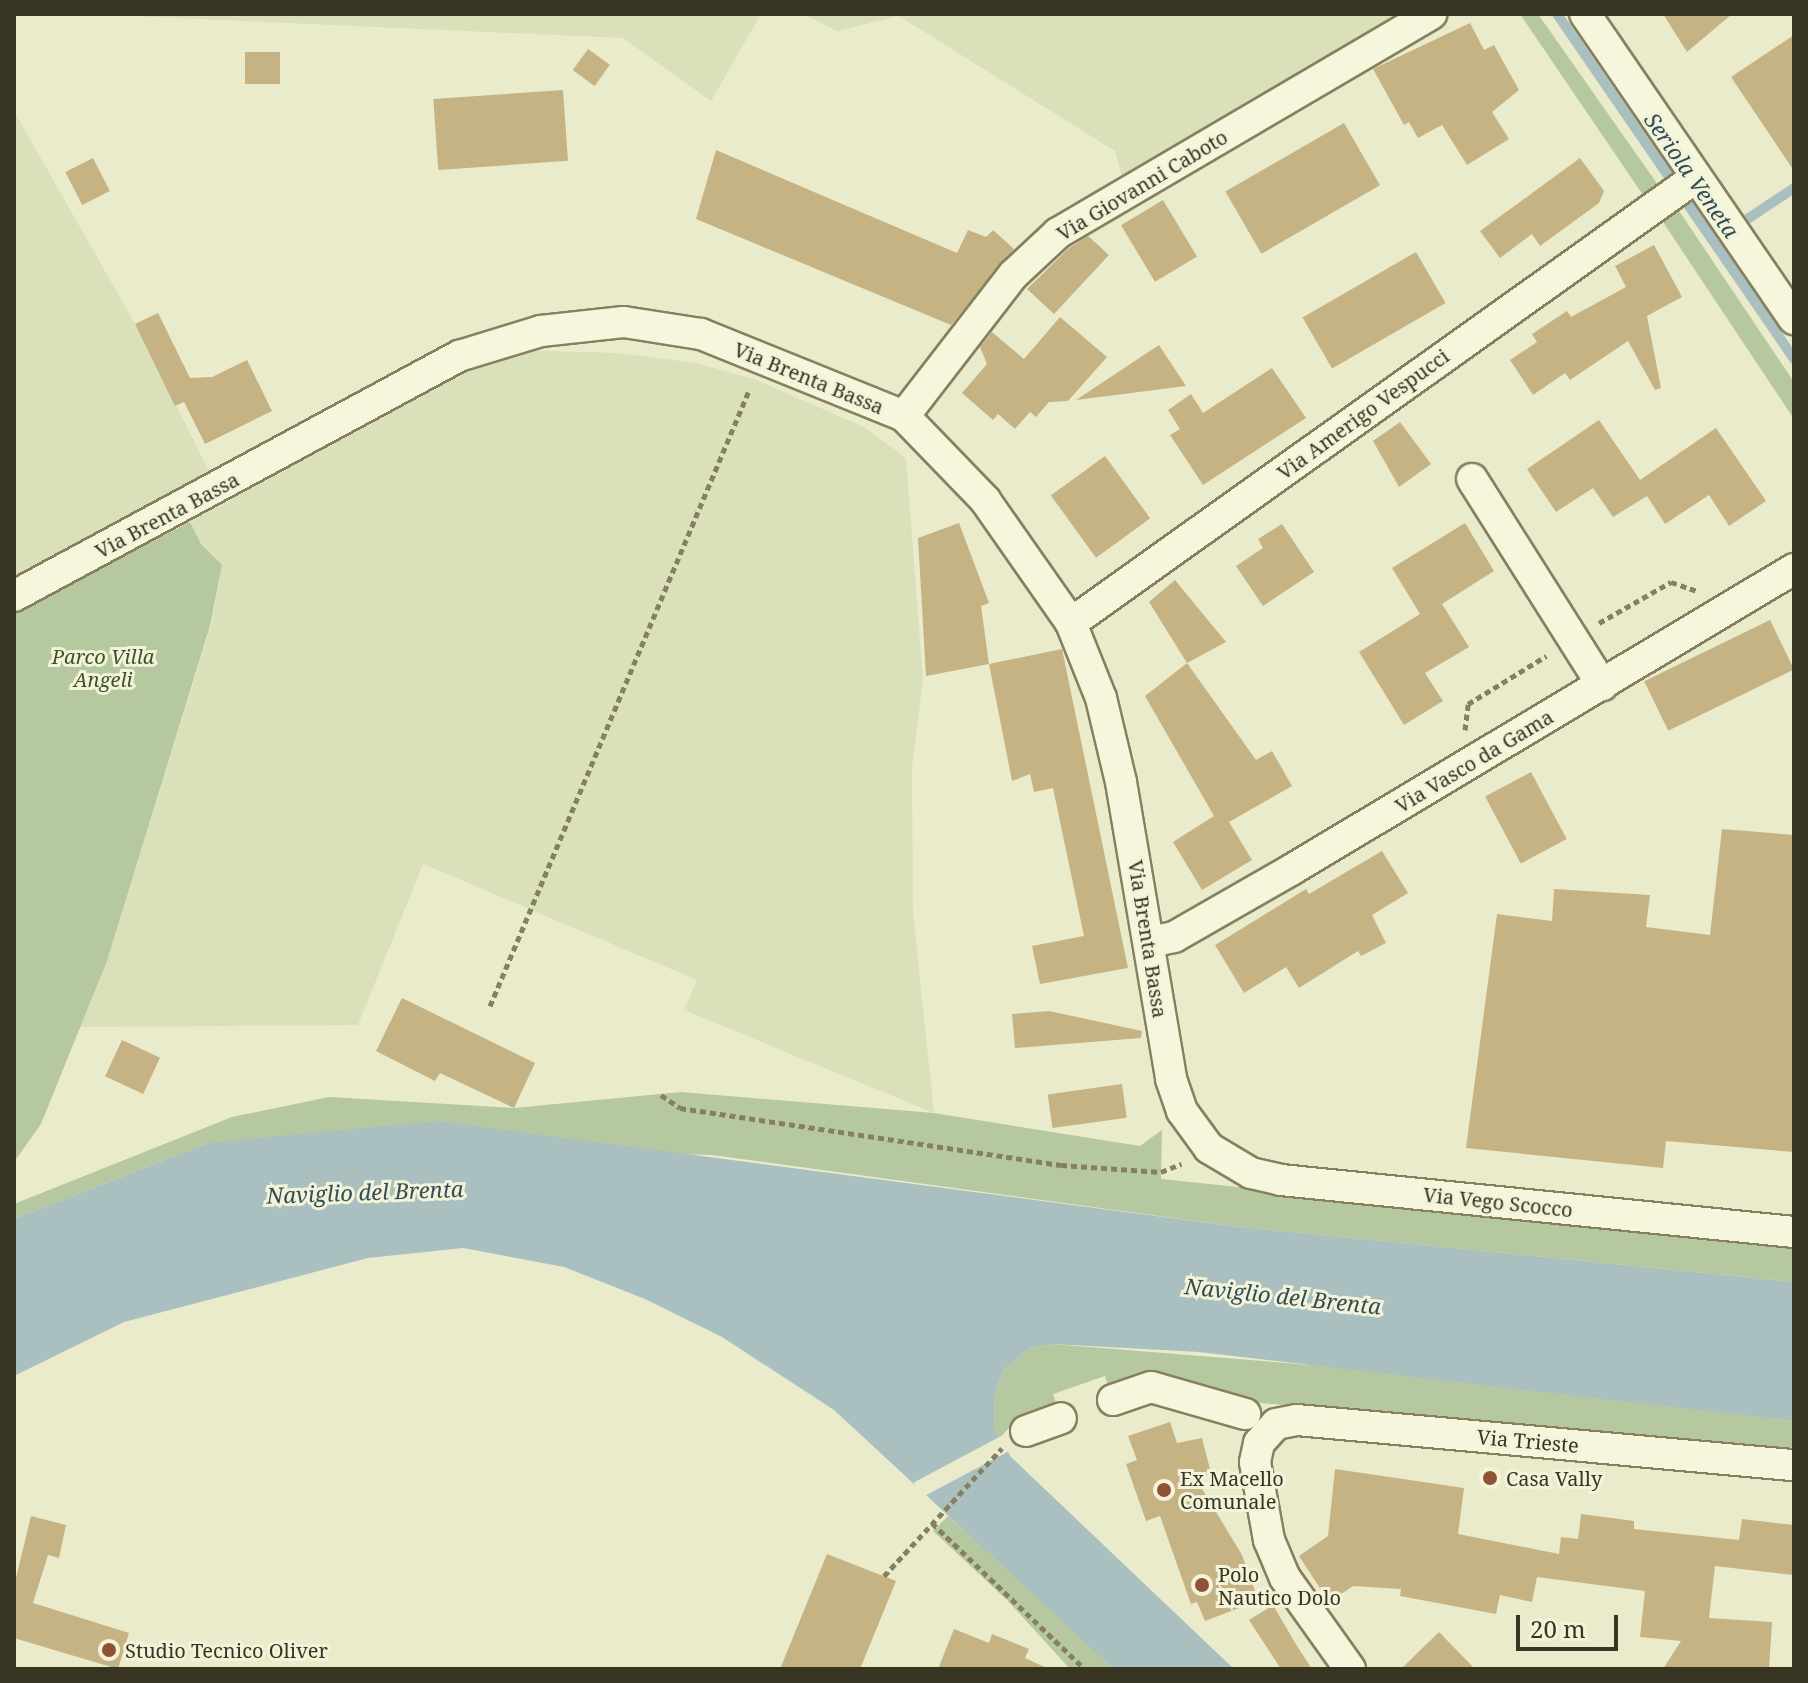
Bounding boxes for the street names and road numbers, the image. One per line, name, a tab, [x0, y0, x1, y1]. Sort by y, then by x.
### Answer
street label: Via Giovanni Caboto	[1052, 125, 1232, 245]
street label: Via Brenta Bassa	[731, 337, 887, 419]
street label: Via Amerigo Vespucci	[1272, 344, 1454, 484]
street label: Via Brenta Bassa	[91, 467, 243, 563]
street label: Via Vasco da Gama	[1391, 704, 1557, 818]
street label: Via Brenta Bassa	[1124, 858, 1172, 1020]
street label: Via Vego Scocco	[1422, 1182, 1574, 1222]
street label: Via Trieste	[1476, 1425, 1580, 1457]

